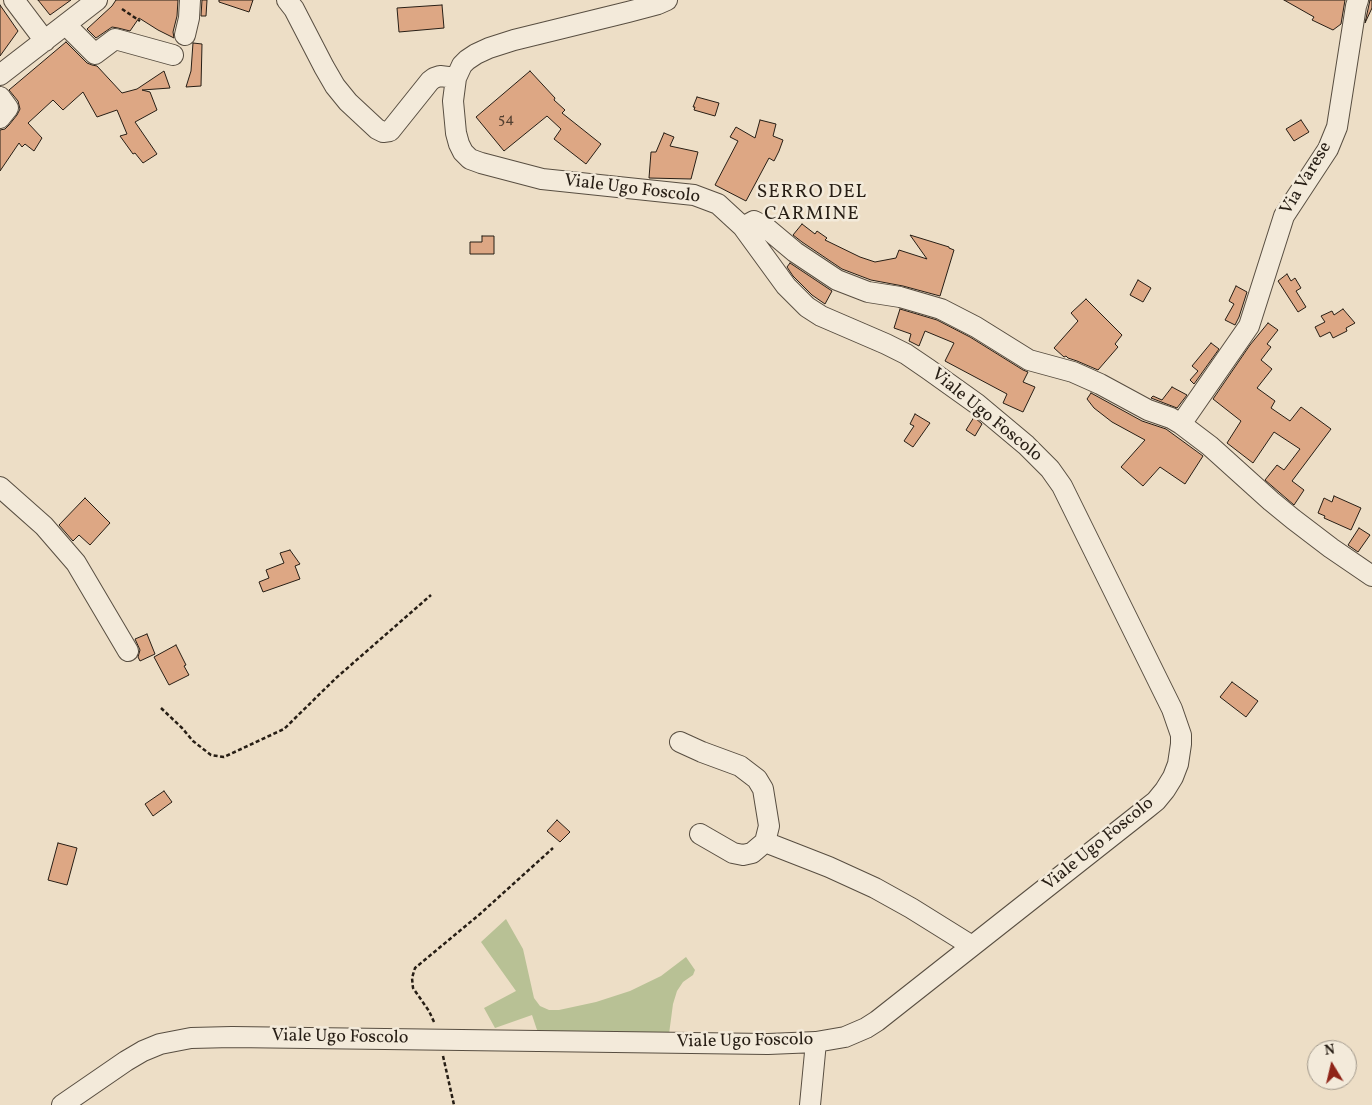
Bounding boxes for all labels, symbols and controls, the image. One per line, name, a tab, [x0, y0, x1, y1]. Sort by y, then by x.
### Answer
house number: 54	[498, 111, 514, 129]
street label: Via Varese	[1277, 139, 1337, 219]
street label: Viale Ugo Foscolo	[563, 171, 701, 209]
district label: SERRO DEL CARMINE	[756, 183, 868, 227]
street label: Viale Ugo Foscolo	[926, 365, 1046, 467]
street label: Viale Ugo Foscolo	[1039, 794, 1159, 896]
street label: Viale Ugo Foscolo	[271, 1026, 409, 1050]
street label: Viale Ugo Foscolo	[676, 1030, 814, 1054]
north arrow	[1307, 1040, 1357, 1090]
text: N	[1323, 1041, 1336, 1061]

